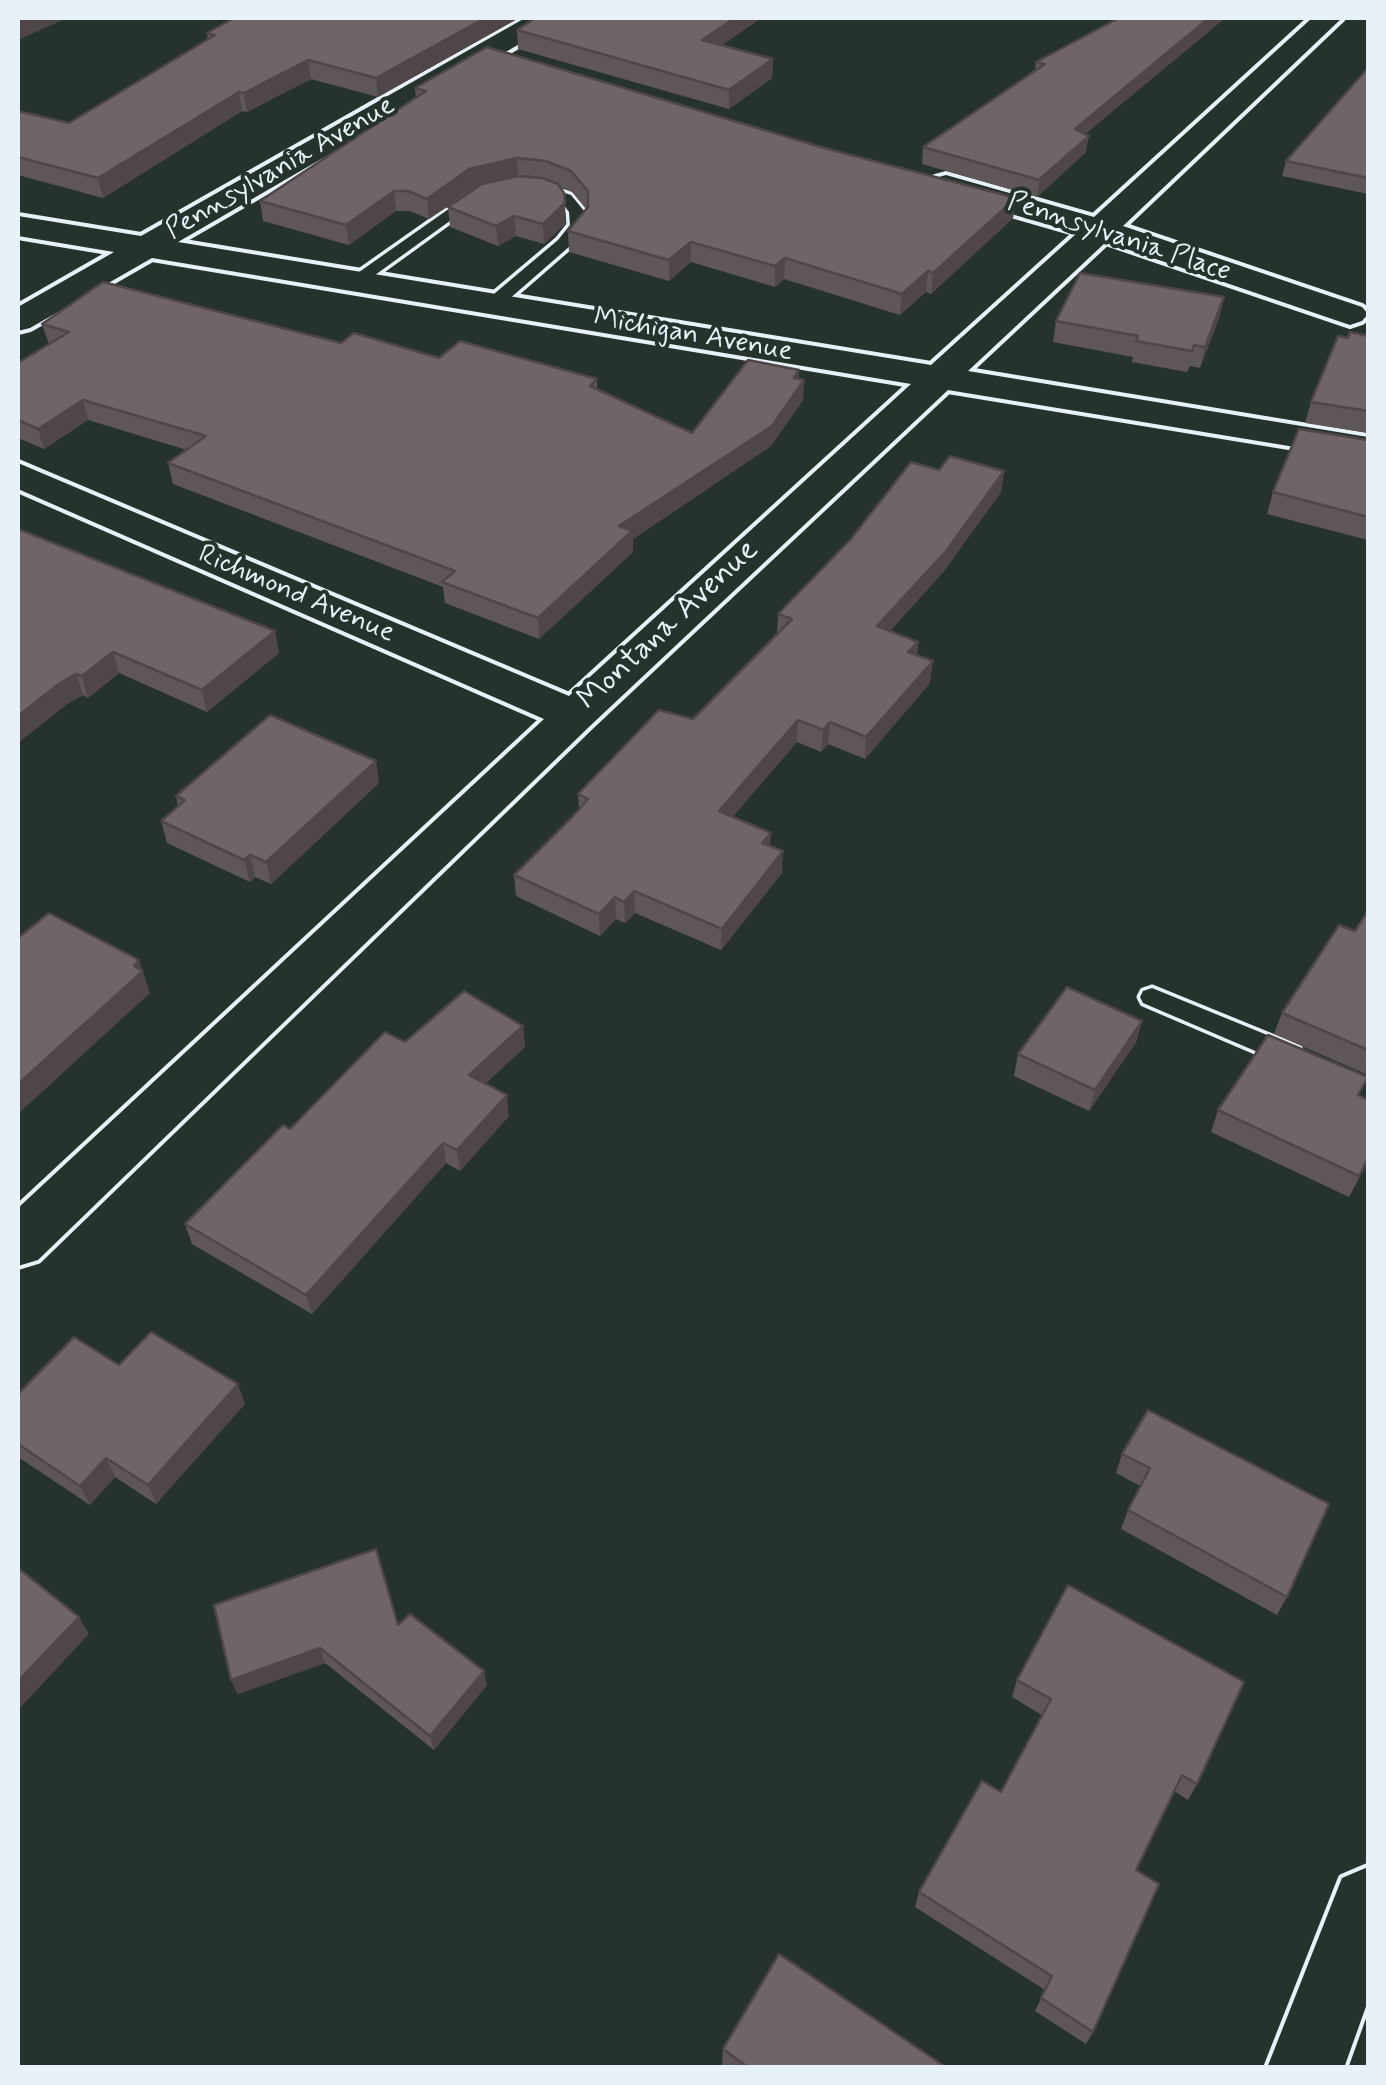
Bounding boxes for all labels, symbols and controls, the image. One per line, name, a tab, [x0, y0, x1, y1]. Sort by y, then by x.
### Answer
street label: Pennsylvania Avenue	[161, 90, 401, 248]
street label: Pennsylvania Place	[1003, 186, 1235, 290]
street label: Michigan Avenue	[591, 302, 795, 370]
street label: Montana Avenue	[570, 532, 768, 720]
street label: Richmond Avenue	[193, 539, 399, 651]

